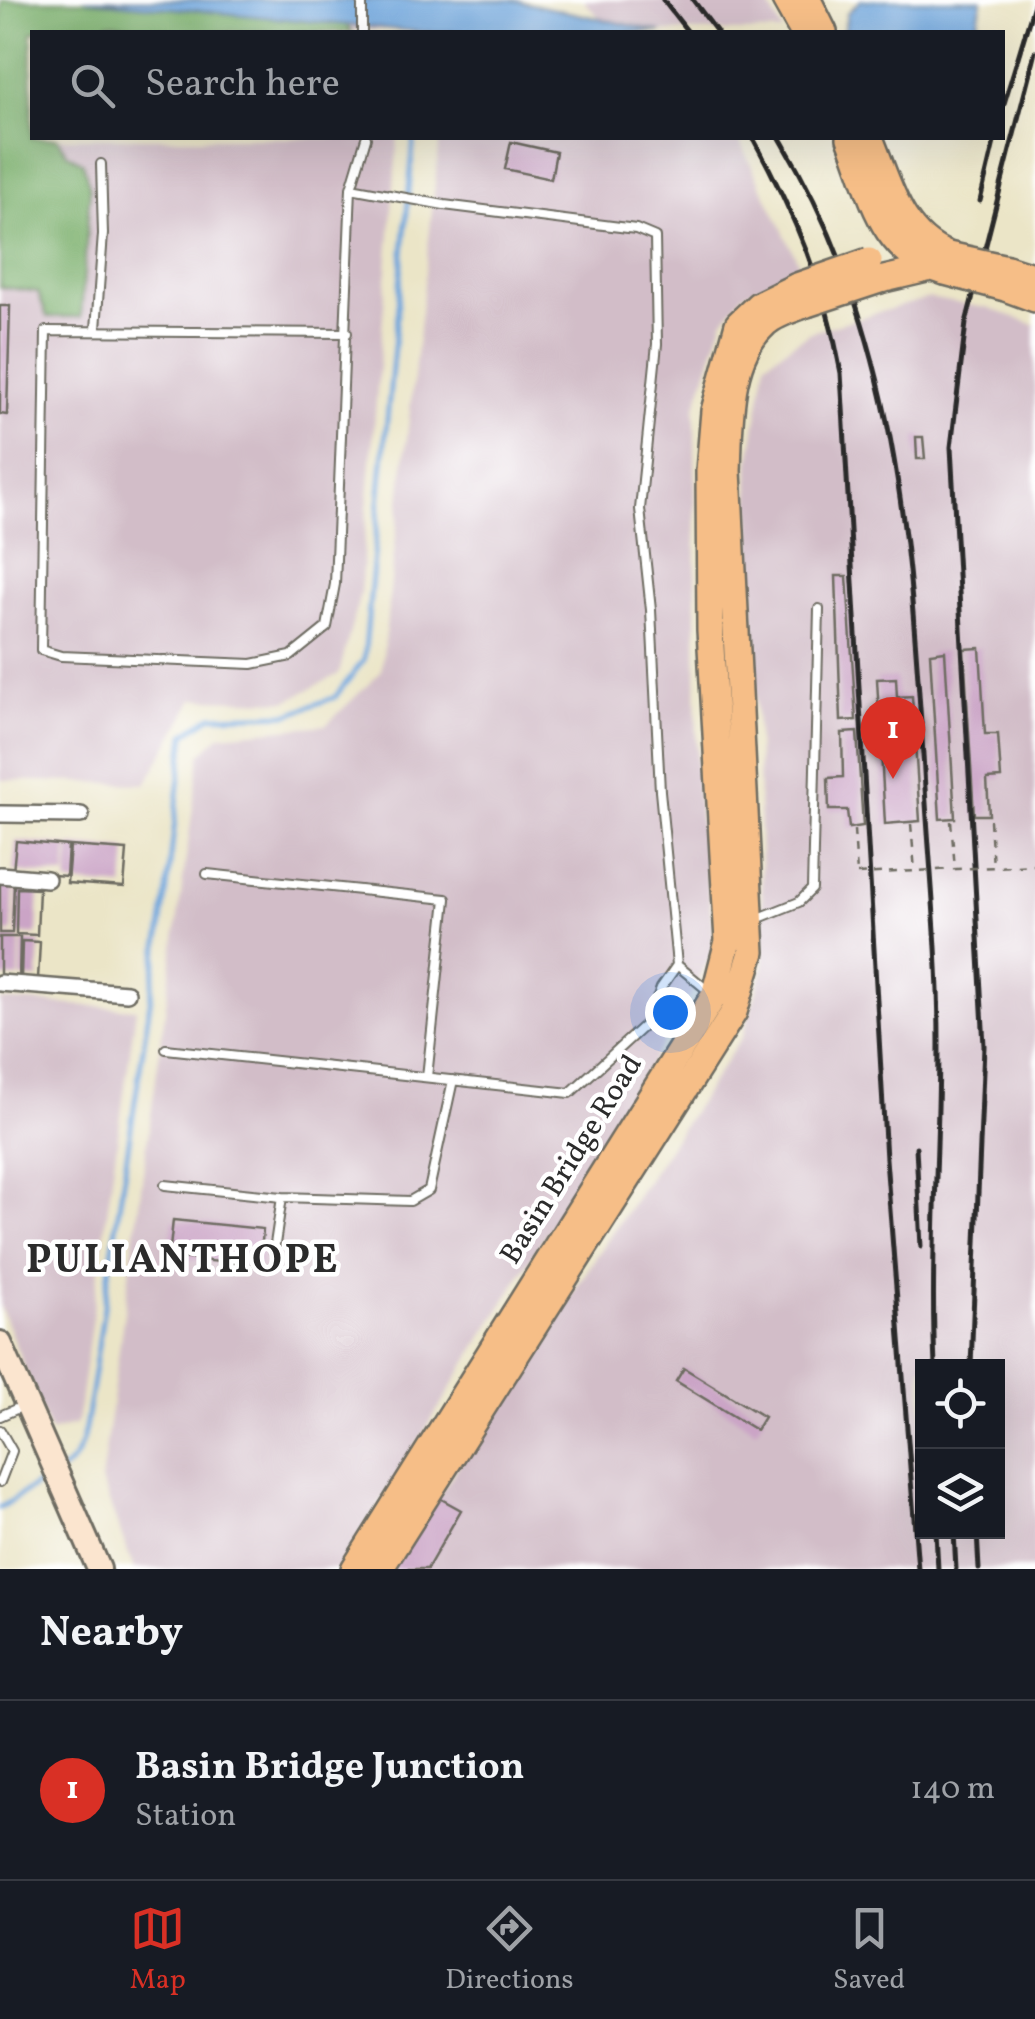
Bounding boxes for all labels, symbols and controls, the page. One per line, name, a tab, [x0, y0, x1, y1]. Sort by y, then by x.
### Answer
search box	[30, 30, 1005, 140]
icon: search	[65, 58, 120, 113]
text: Search here	[145, 59, 340, 112]
pin: 1	[860, 696, 926, 779]
your location	[645, 987, 696, 1038]
street label: Basin Bridge Road	[491, 1047, 653, 1273]
district label: PULIANTHOPE	[26, 1234, 340, 1290]
map controls	[915, 1359, 1005, 1539]
button: locate	[915, 1359, 1005, 1449]
button: layers	[915, 1449, 1005, 1539]
text: Nearby	[40, 1605, 183, 1664]
text: Basin Bridge Junction	[135, 1742, 525, 1795]
text: 1	[66, 1768, 79, 1812]
text: 140 m	[910, 1768, 995, 1812]
text: Station	[135, 1795, 236, 1839]
tab: Map	[130, 1901, 186, 2000]
tab: Directions	[445, 1901, 574, 2000]
tab: Saved	[833, 1901, 905, 2000]

